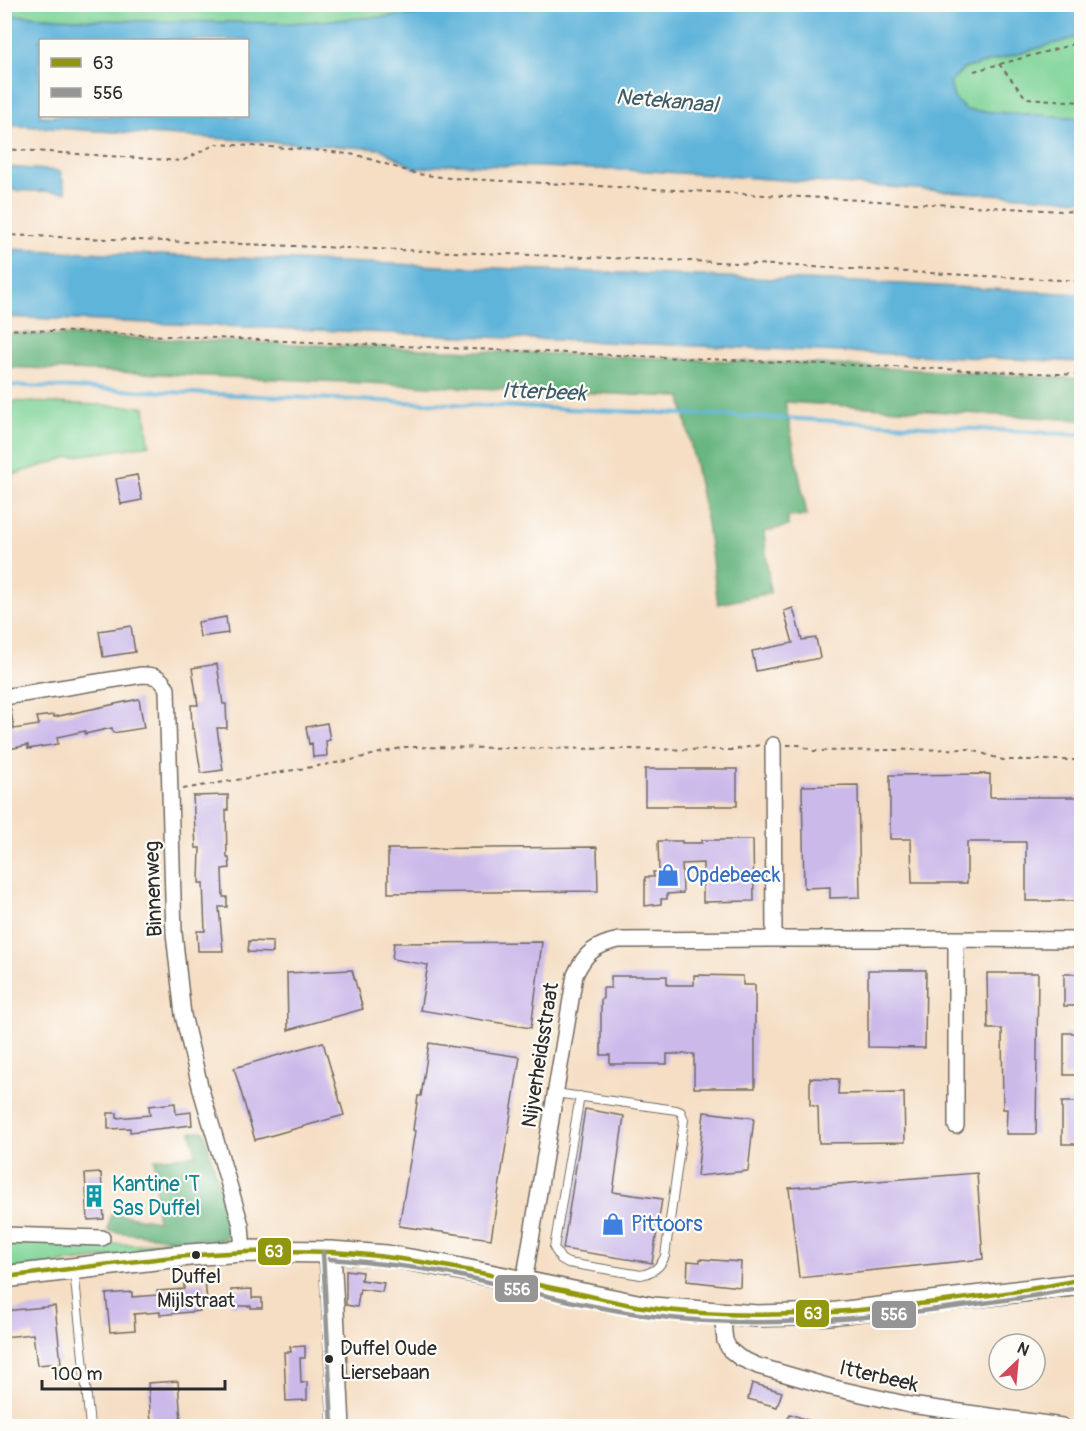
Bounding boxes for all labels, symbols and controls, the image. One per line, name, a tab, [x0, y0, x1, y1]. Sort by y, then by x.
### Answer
legend	[39, 39, 249, 117]
text: 63	[93, 52, 114, 75]
text: 556	[93, 82, 123, 105]
water label: Netekanaal	[615, 83, 722, 120]
water label: Itterbeek	[501, 377, 588, 408]
street label: Binnenweg	[138, 840, 169, 937]
shop icon: Opdebeeck	[655, 862, 681, 888]
place label: Opdebeeck	[686, 862, 781, 889]
street label: Nijverheidsstraat	[516, 980, 565, 1130]
place label: Kantine 'T Sas Duffel	[112, 1171, 200, 1222]
building icon: Kantine 'T Sas Duffel	[81, 1183, 107, 1209]
shop icon: Pittoors	[600, 1211, 626, 1237]
place label: Pittoors	[631, 1211, 703, 1238]
line badge: 63	[257, 1237, 292, 1266]
text: 63	[265, 1242, 283, 1262]
marker: Duffel Mijlstraat	[190, 1249, 202, 1261]
place label: Duffel Mijlstraat	[157, 1264, 236, 1313]
line badge: 556	[494, 1274, 539, 1303]
text: 556	[504, 1280, 530, 1300]
line badge: 63	[795, 1299, 830, 1328]
line badge: 556	[871, 1300, 917, 1329]
text: 63	[804, 1304, 822, 1324]
text: 556	[881, 1305, 907, 1325]
north arrow	[987, 1332, 1047, 1392]
place label: Duffel Oude Liersebaan	[340, 1336, 437, 1385]
text: N	[1014, 1338, 1033, 1361]
scale bar	[42, 1353, 225, 1391]
marker: Duffel Oude Liersebaan	[323, 1353, 335, 1365]
street label: Itterbeek	[837, 1354, 921, 1399]
text: 100 m	[51, 1363, 103, 1386]

